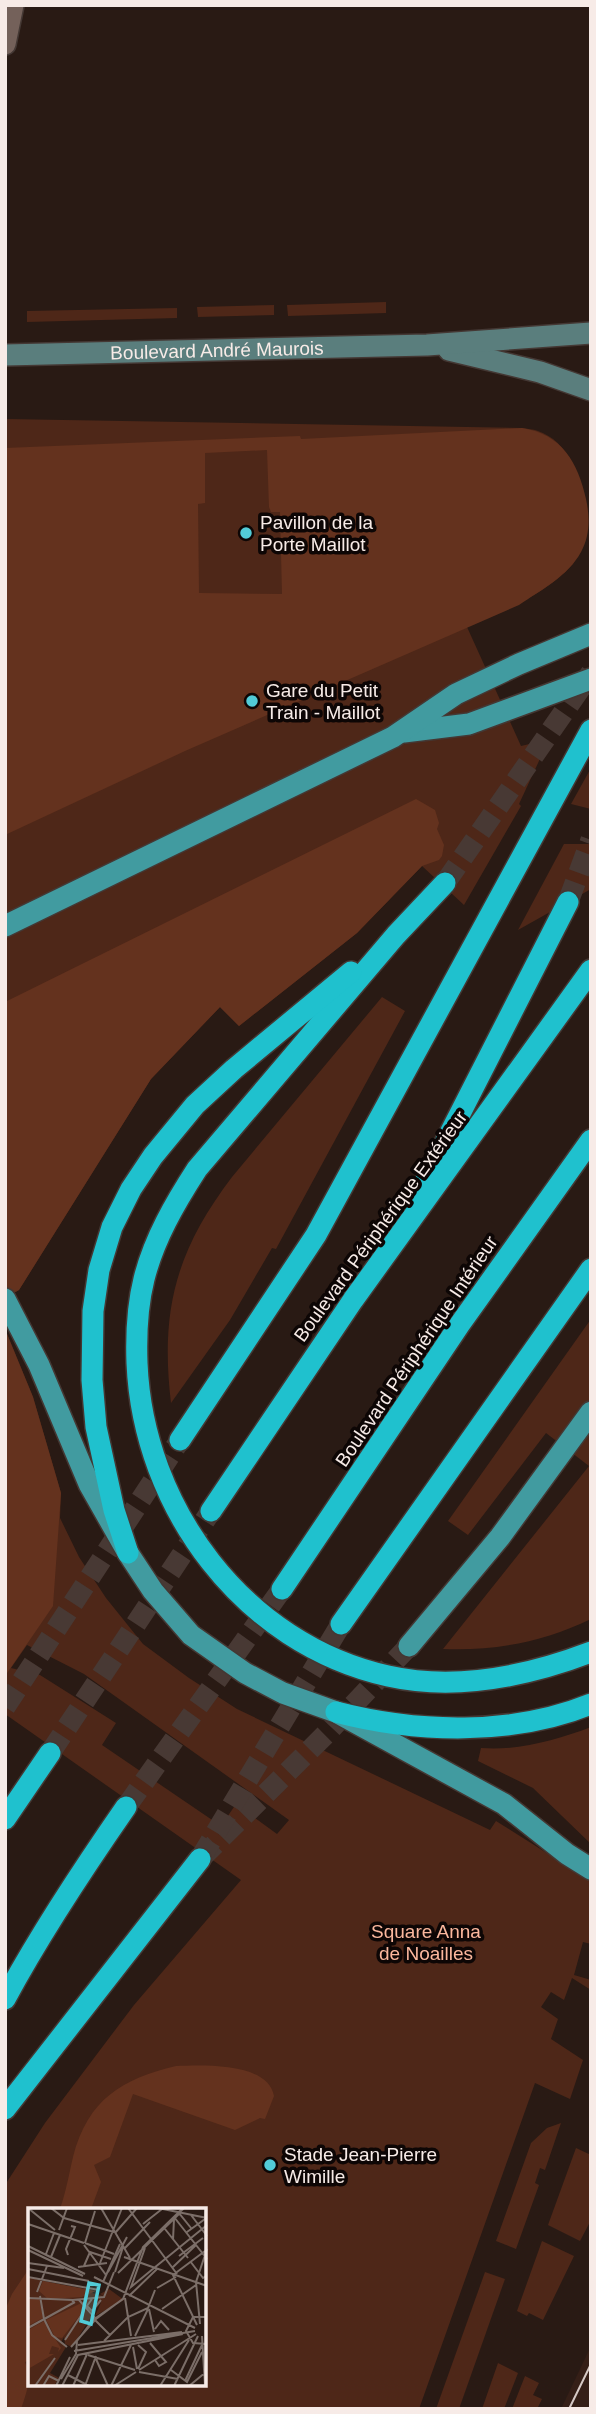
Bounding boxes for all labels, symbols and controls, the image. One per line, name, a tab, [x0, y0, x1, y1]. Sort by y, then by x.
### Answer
street label: Boulevard André Maurois	[110, 337, 324, 364]
place label: Pavillon de la Porte Maillot	[260, 512, 373, 555]
marker: Pavillon de la Porte Maillot	[238, 525, 254, 541]
place label: Gare du Petit Train - Maillot	[266, 680, 381, 723]
marker: Gare du Petit Train - Maillot	[244, 693, 260, 709]
street label: Boulevard Périphérique Extérieur	[290, 1106, 472, 1346]
street label: Boulevard Périphérique Intérieur	[331, 1231, 502, 1471]
park label: Square Anna de Noailles	[371, 1921, 481, 1964]
place label: Stade Jean-Pierre Wimille	[284, 2144, 437, 2187]
marker: Stade Jean-Pierre Wimille	[262, 2157, 278, 2173]
inset map	[28, 2208, 206, 2386]

